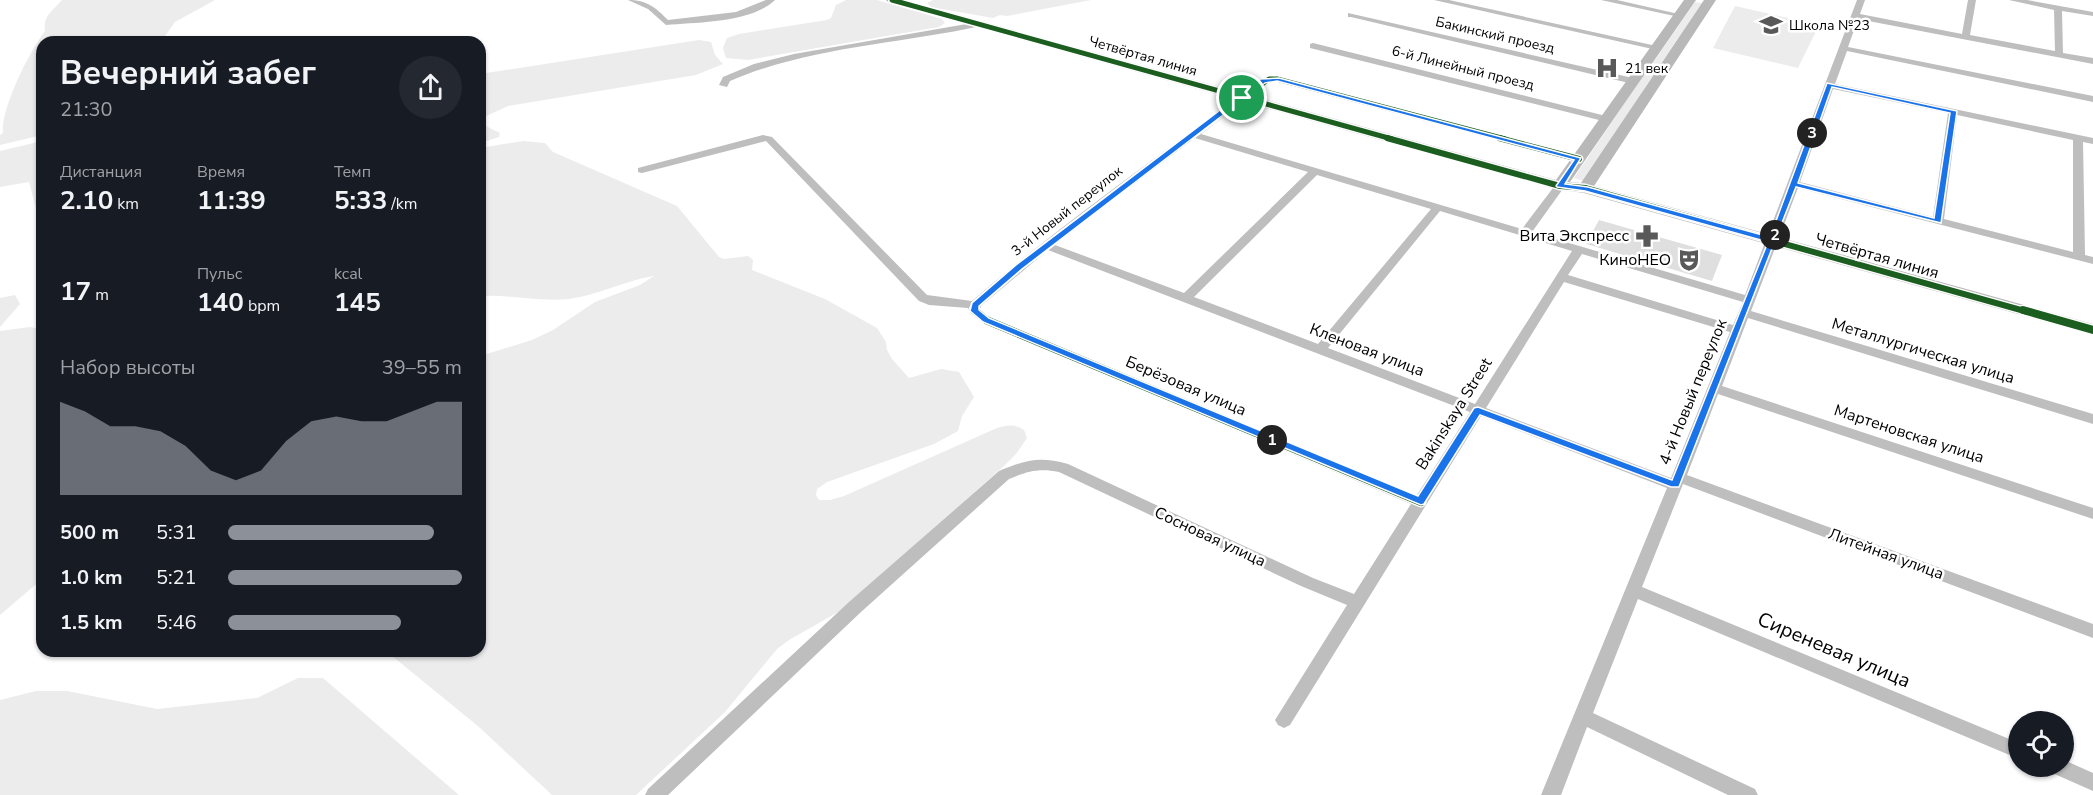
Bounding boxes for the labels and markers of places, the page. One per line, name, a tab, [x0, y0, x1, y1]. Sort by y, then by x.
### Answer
school or university icon: Школа №23	[1758, 12, 1784, 38]
place label: Школа №23	[1789, 16, 1870, 35]
hospital icon: 21 век	[1594, 55, 1620, 81]
place label: 21 век	[1625, 59, 1669, 78]
pin	[1216, 72, 1267, 123]
pin: 3	[1797, 118, 1827, 148]
pin: 2	[1760, 220, 1790, 250]
pharmacy icon: Вита Экспресс	[1634, 223, 1660, 249]
place label: Вита Экспресс	[1520, 225, 1629, 247]
theatre icon: КиноНЕО	[1676, 247, 1702, 273]
place label: КиноНЕО	[1599, 249, 1671, 271]
pin: 1	[1257, 425, 1287, 455]

